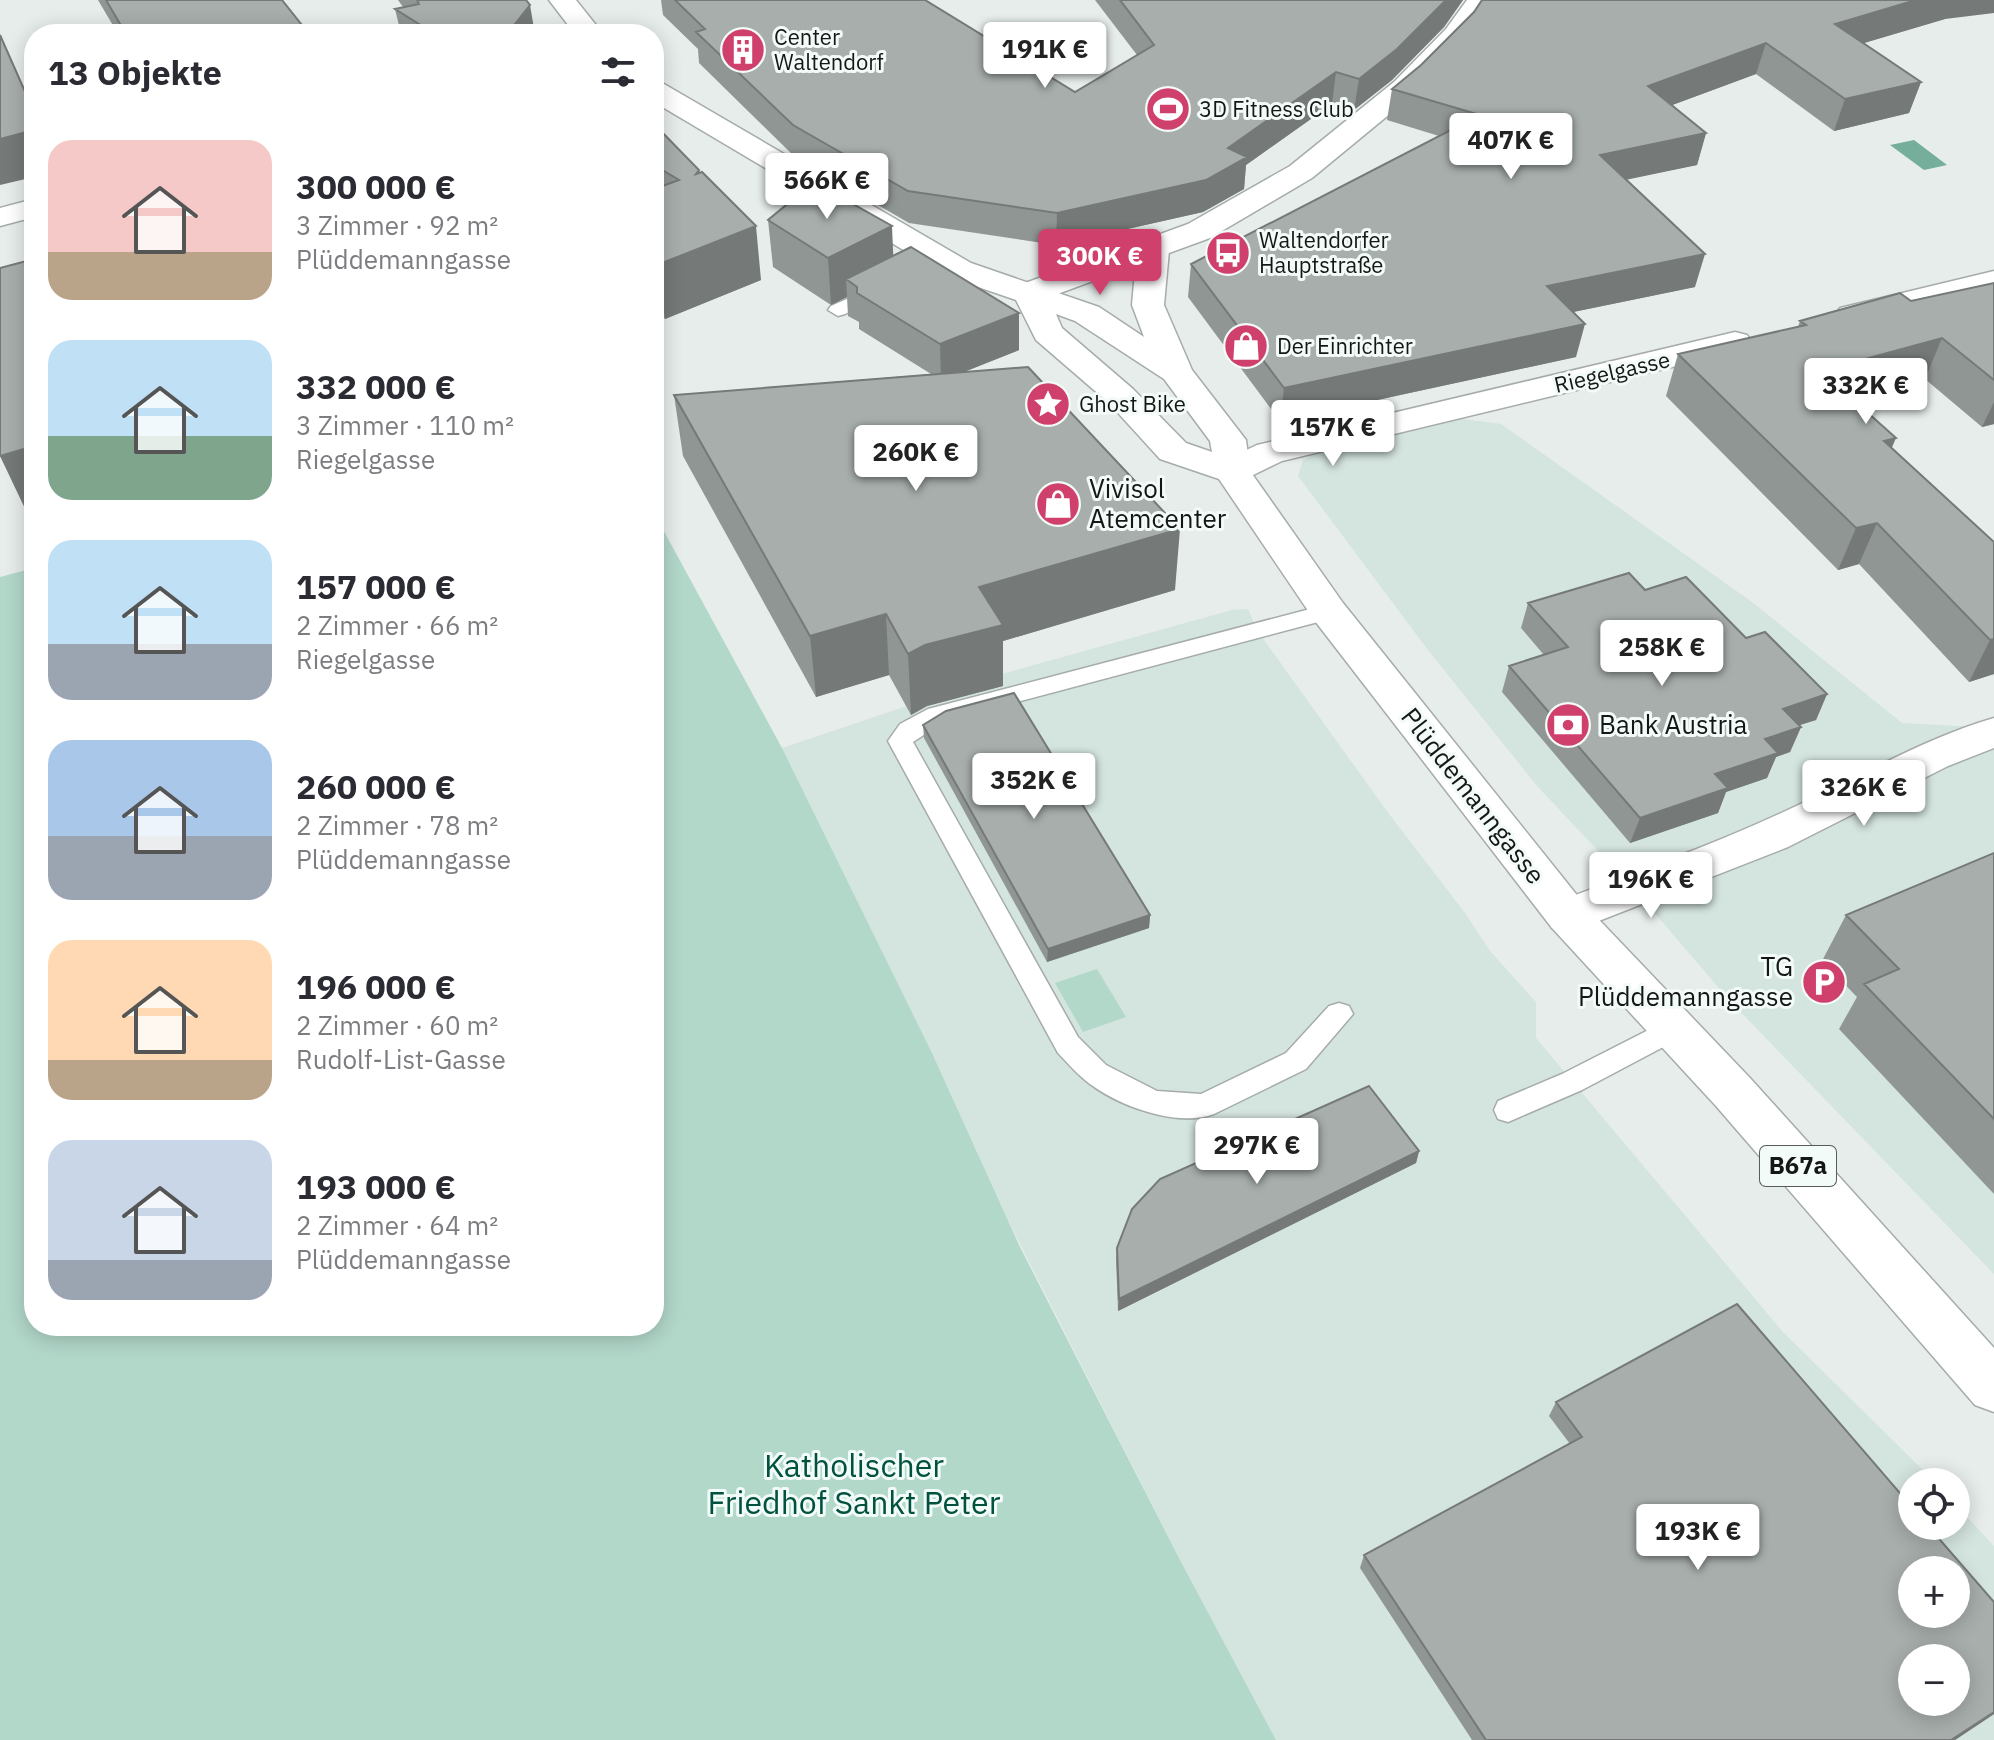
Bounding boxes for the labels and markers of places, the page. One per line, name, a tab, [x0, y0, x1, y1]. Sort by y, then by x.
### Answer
place label: Center Waltendorf	[774, 22, 884, 76]
pin: 191K €	[980, 22, 1110, 90]
building icon: Center Waltendorf	[719, 26, 767, 74]
sports icon: 3D Fitness Club	[1144, 85, 1192, 133]
place label: 3D Fitness Club	[1199, 94, 1354, 123]
pin: 407K €	[1446, 113, 1576, 181]
pin: 566K €	[762, 153, 892, 221]
place label: Waltendorfer Hauptstraße	[1259, 225, 1389, 279]
pin: 300K €	[1035, 229, 1165, 297]
bus stop icon: Waltendorfer Hauptstraße	[1204, 229, 1252, 277]
shop icon: Der Einrichter	[1222, 322, 1270, 370]
place label: Der Einrichter	[1277, 331, 1413, 360]
pin: 332K €	[1801, 358, 1931, 426]
place icon: Ghost Bike	[1024, 380, 1072, 428]
place label: Ghost Bike	[1079, 389, 1186, 418]
pin: 157K €	[1268, 400, 1398, 468]
pin: 260K €	[851, 425, 981, 493]
place label: Vivisol Atemcenter	[1089, 471, 1227, 535]
shop icon: Vivisol Atemcenter	[1034, 480, 1082, 528]
pin: 258K €	[1597, 620, 1727, 688]
bank icon: Bank Austria	[1544, 701, 1592, 749]
place label: Bank Austria	[1599, 707, 1748, 741]
pin: 352K €	[969, 753, 1099, 821]
pin: 326K €	[1799, 760, 1929, 828]
pin: 196K €	[1586, 852, 1716, 920]
place label: TG Plüddemanngasse	[1578, 949, 1793, 1013]
parking icon: TG Plüddemanngasse	[1800, 958, 1848, 1006]
pin: 297K €	[1192, 1118, 1322, 1186]
pin: 193K €	[1633, 1504, 1763, 1572]

